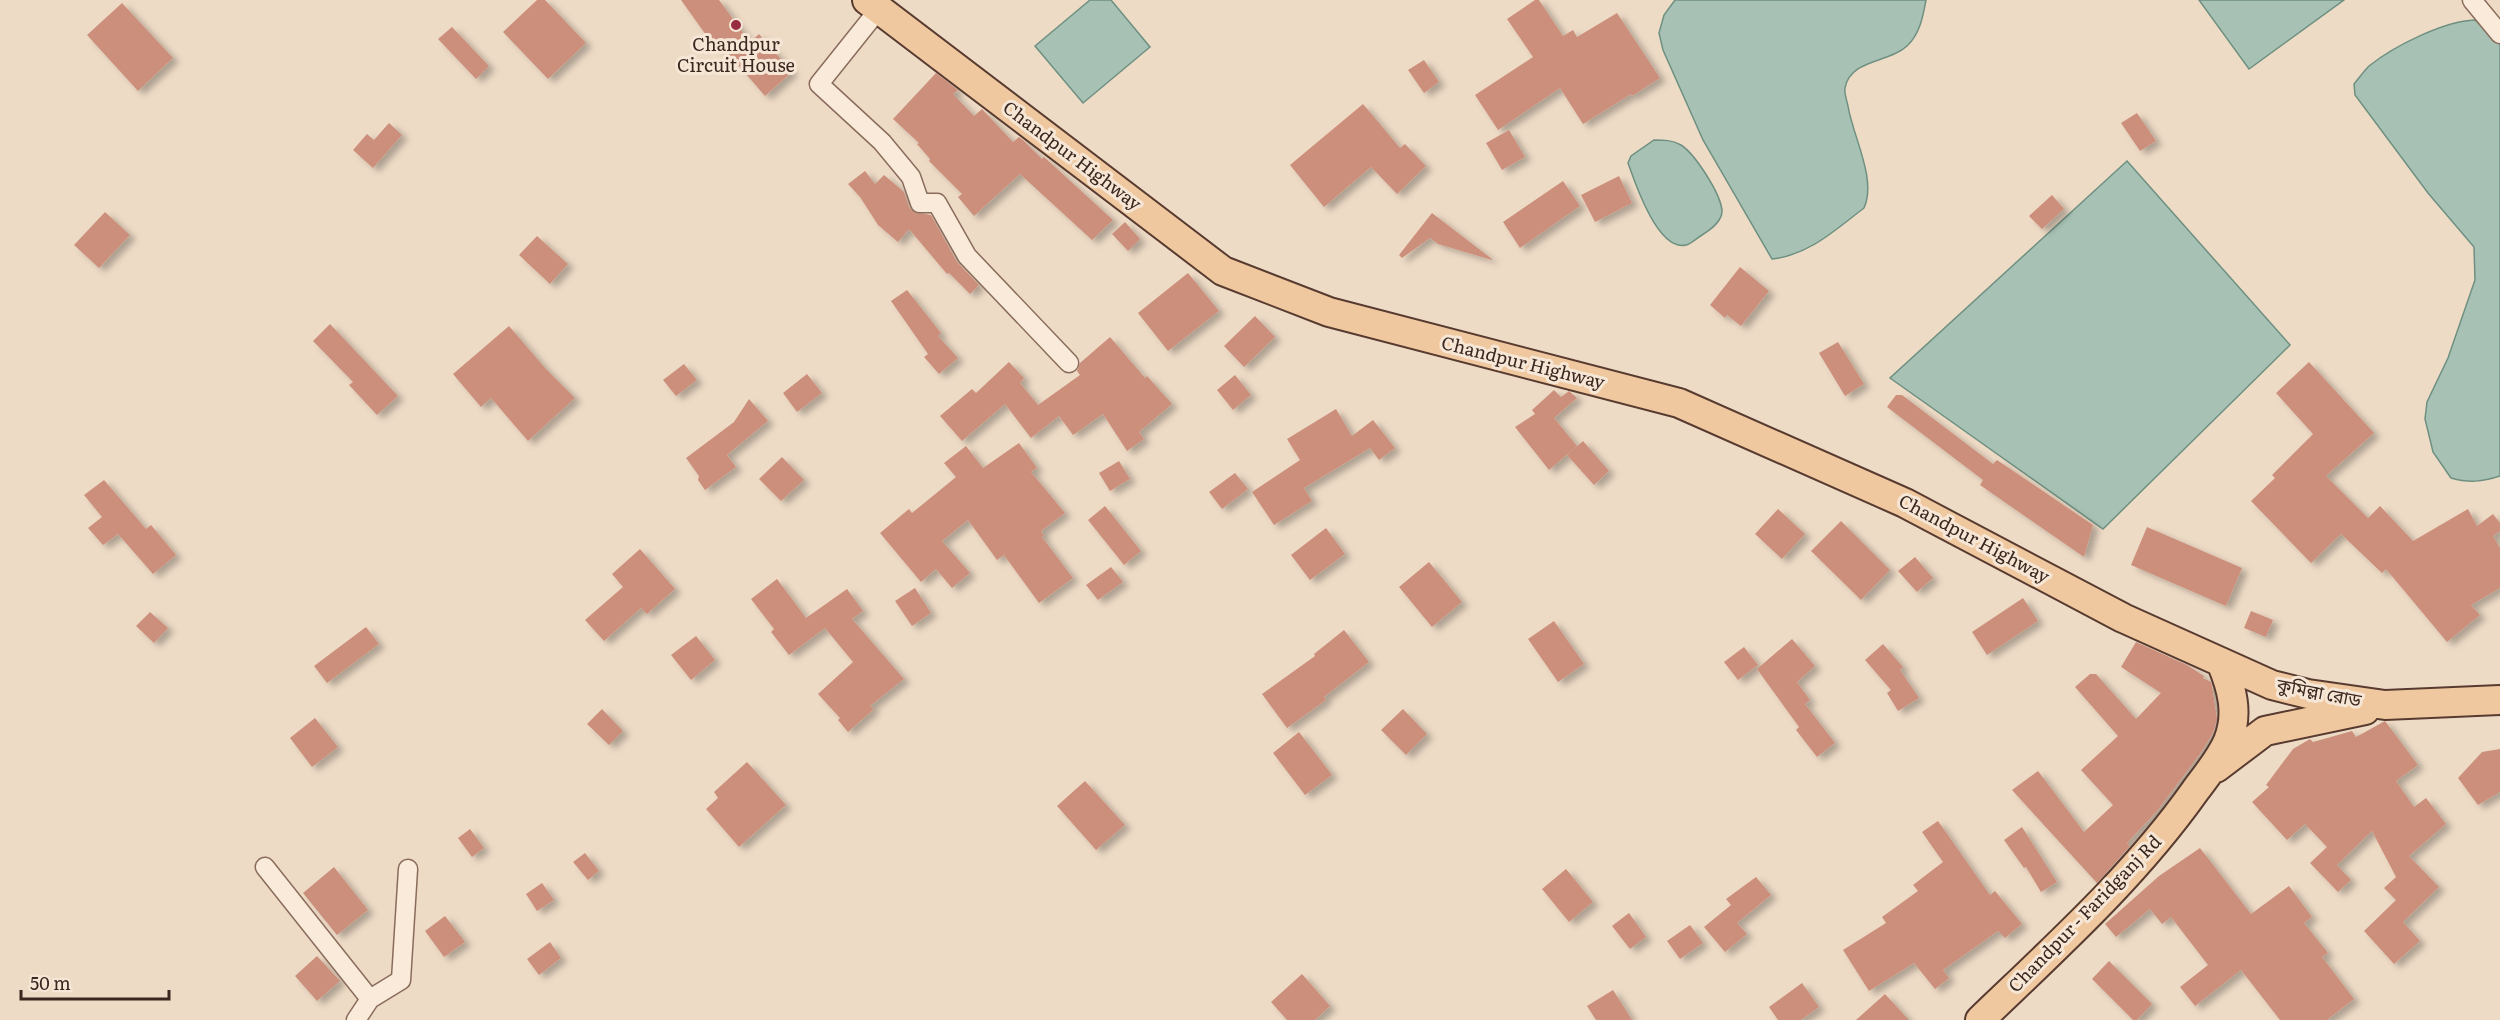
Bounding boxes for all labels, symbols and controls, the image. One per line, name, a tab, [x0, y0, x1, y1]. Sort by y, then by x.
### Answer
marker: Chandpur Circuit House	[729, 18, 743, 32]
place label: Chandpur Circuit House	[677, 30, 795, 78]
street label: Chandpur Highway	[998, 94, 1148, 216]
street label: Chandpur Highway	[1439, 328, 1609, 395]
street label: Chandpur Highway	[1894, 486, 2056, 589]
street label: কুমিল্লা রোড	[2274, 670, 2364, 713]
street label: Chandpur - Faridganj Rd	[2001, 828, 2167, 998]
scale bar	[21, 963, 170, 1001]
text: 50 m	[30, 969, 71, 996]

